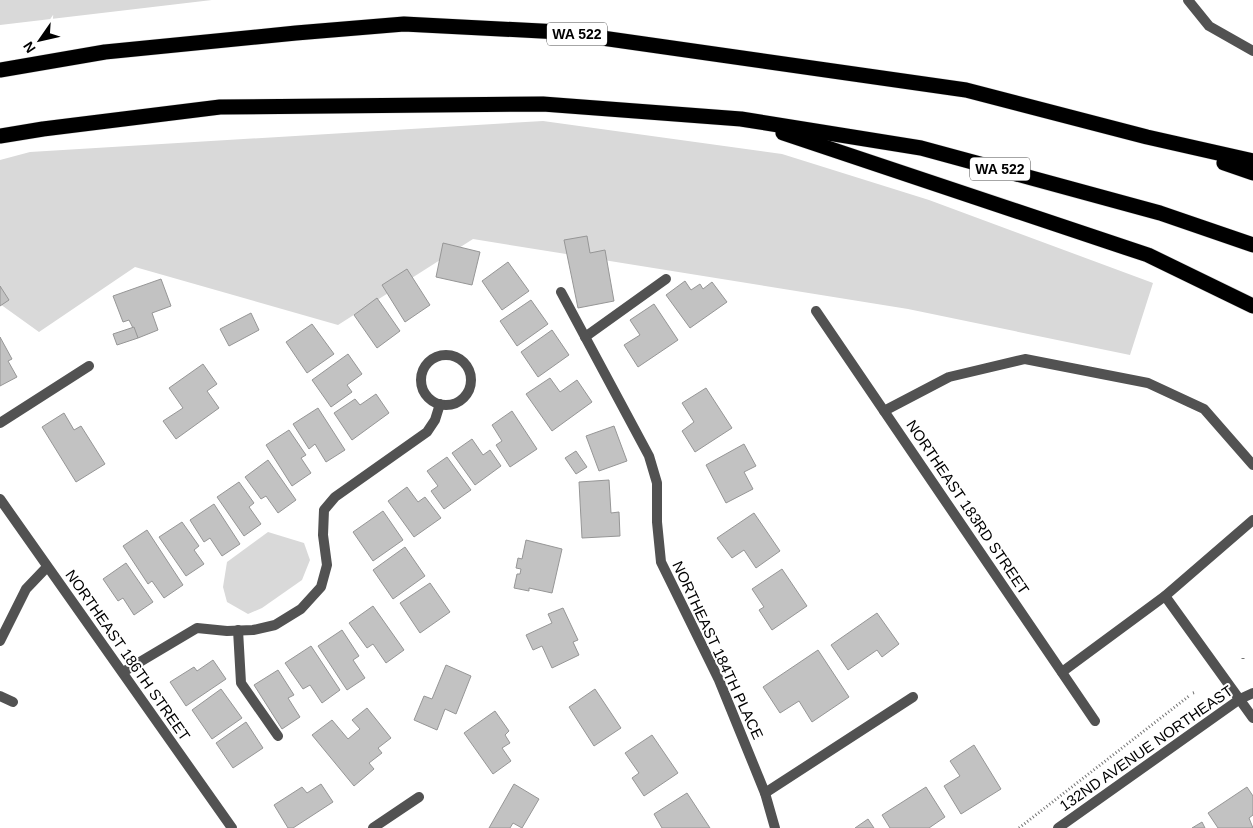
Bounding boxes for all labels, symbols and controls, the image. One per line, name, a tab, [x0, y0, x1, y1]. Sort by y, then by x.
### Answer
north arrow	[15, 15, 65, 65]
road number: WA 522	[547, 22, 607, 46]
text: N	[20, 39, 39, 56]
road number: WA 522	[970, 157, 1030, 180]
street label: NORTHEAST 183RD STREET	[903, 417, 1033, 597]
street label: NORTHEAST 184TH PLACE	[669, 558, 767, 742]
street label: NORTHEAST 186TH STREET	[62, 566, 194, 744]
street label: 132ND AVENUE NORTHEAST	[1056, 682, 1236, 814]

